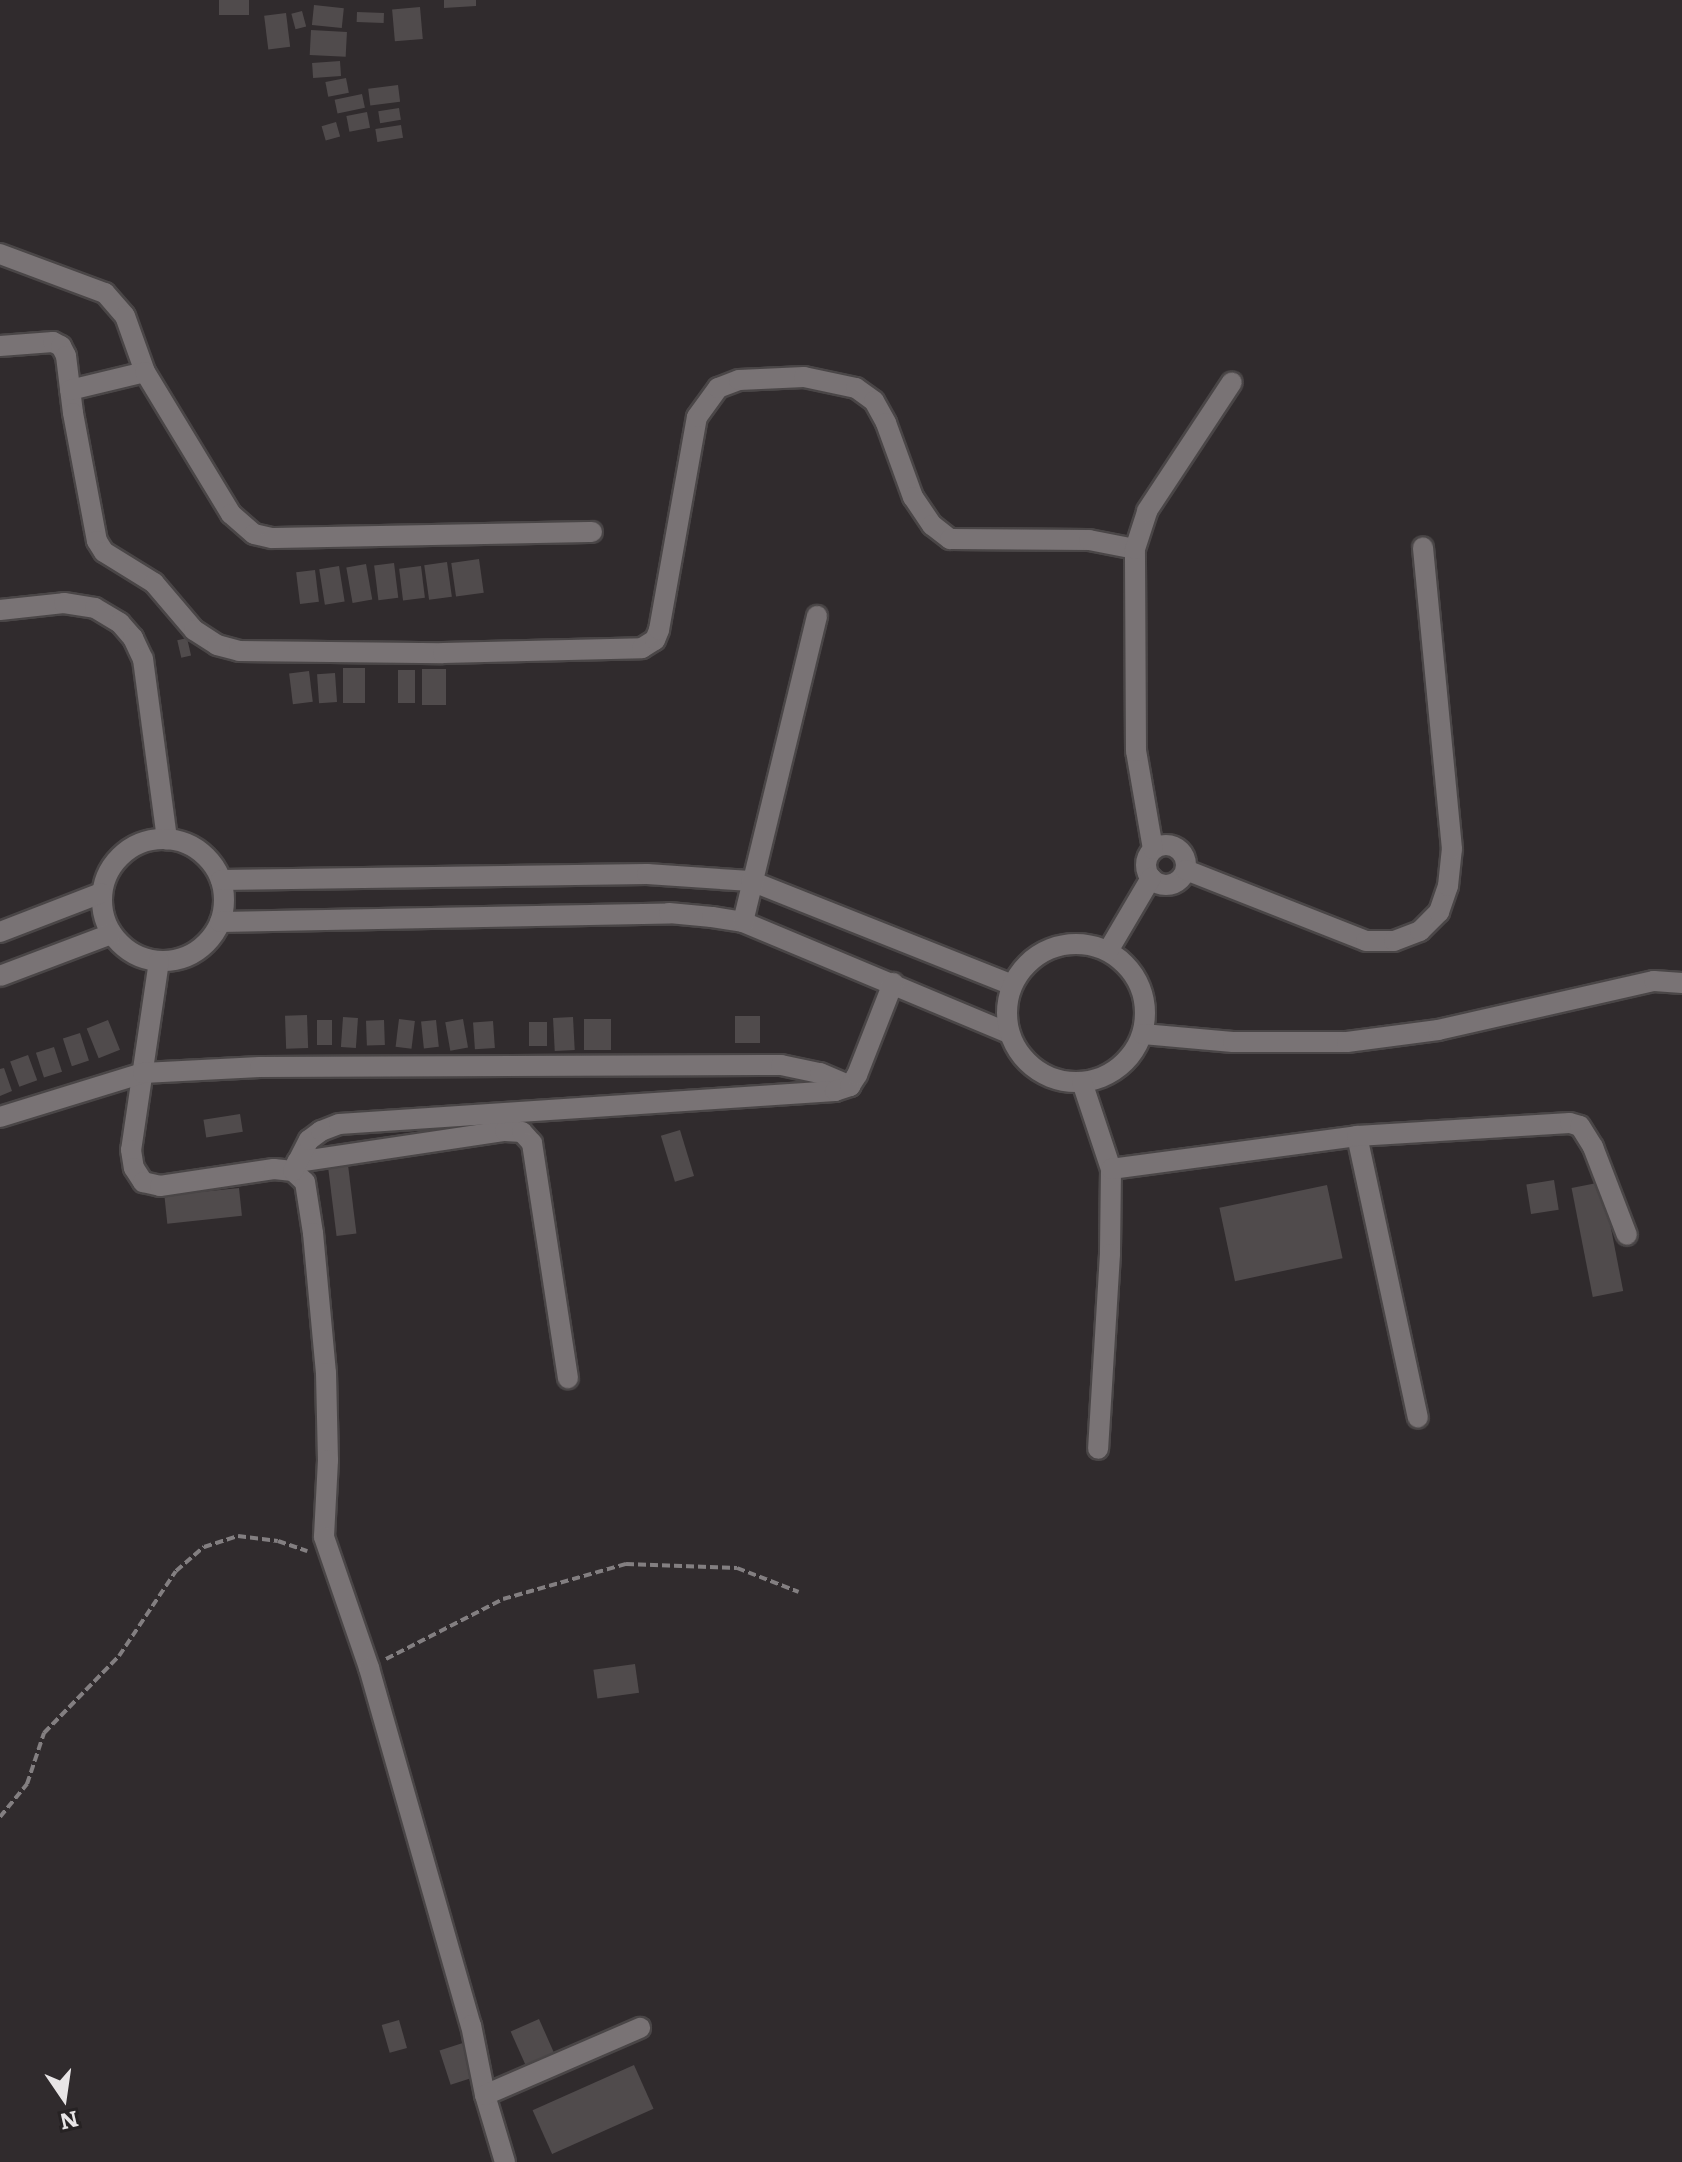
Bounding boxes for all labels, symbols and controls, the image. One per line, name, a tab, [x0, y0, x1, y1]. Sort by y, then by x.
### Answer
north arrow	[24, 2058, 104, 2138]
text: N	[57, 2104, 82, 2140]

